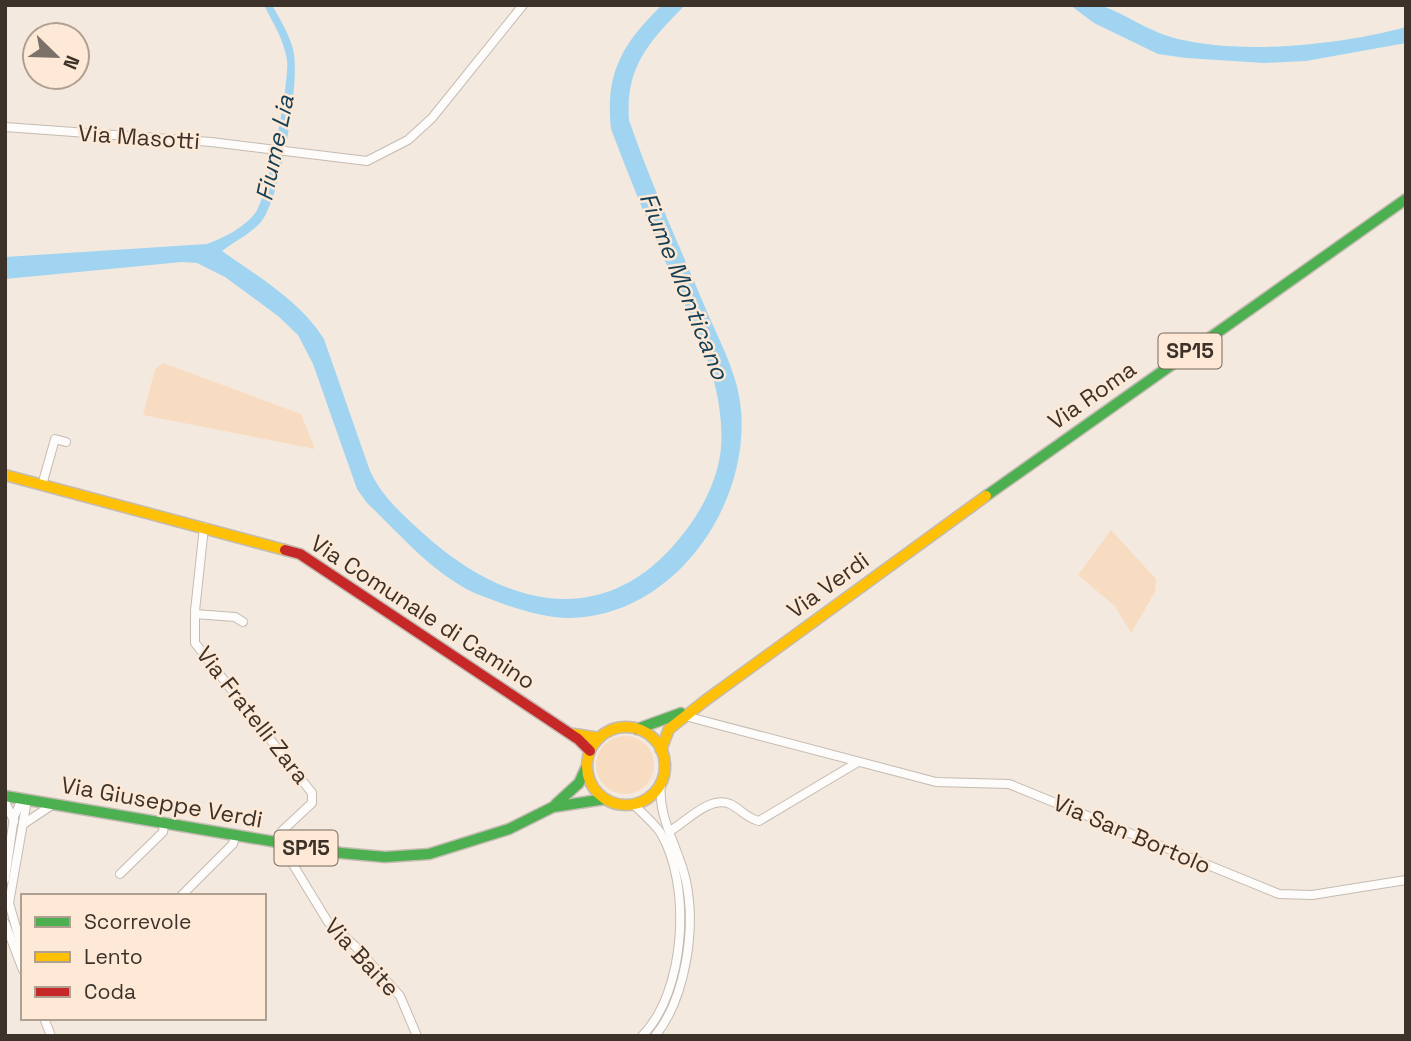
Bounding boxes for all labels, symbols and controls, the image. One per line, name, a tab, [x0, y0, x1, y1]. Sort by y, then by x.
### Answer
north arrow	[21, 21, 91, 91]
text: N	[57, 52, 85, 73]
water label: Fiume Lia	[248, 92, 301, 204]
street label: Via Masotti	[77, 118, 201, 156]
water label: Fiume Monticano	[633, 188, 737, 385]
road number: SP15	[1158, 334, 1222, 368]
street label: Via Roma	[1042, 354, 1142, 436]
street label: Via Comunale di Camino	[305, 528, 541, 696]
street label: Via Verdi	[781, 545, 875, 625]
street label: Via Fratelli Zara	[190, 640, 316, 790]
street label: Via Giuseppe Verdi	[59, 769, 265, 835]
street label: Via San Bortolo	[1049, 787, 1215, 881]
road number: SP15	[274, 830, 338, 866]
legend	[21, 894, 266, 1020]
text: Scorrevole	[84, 908, 191, 935]
street label: Via Baite	[318, 911, 406, 1003]
text: Lento	[84, 943, 143, 970]
text: Coda	[84, 978, 136, 1005]

